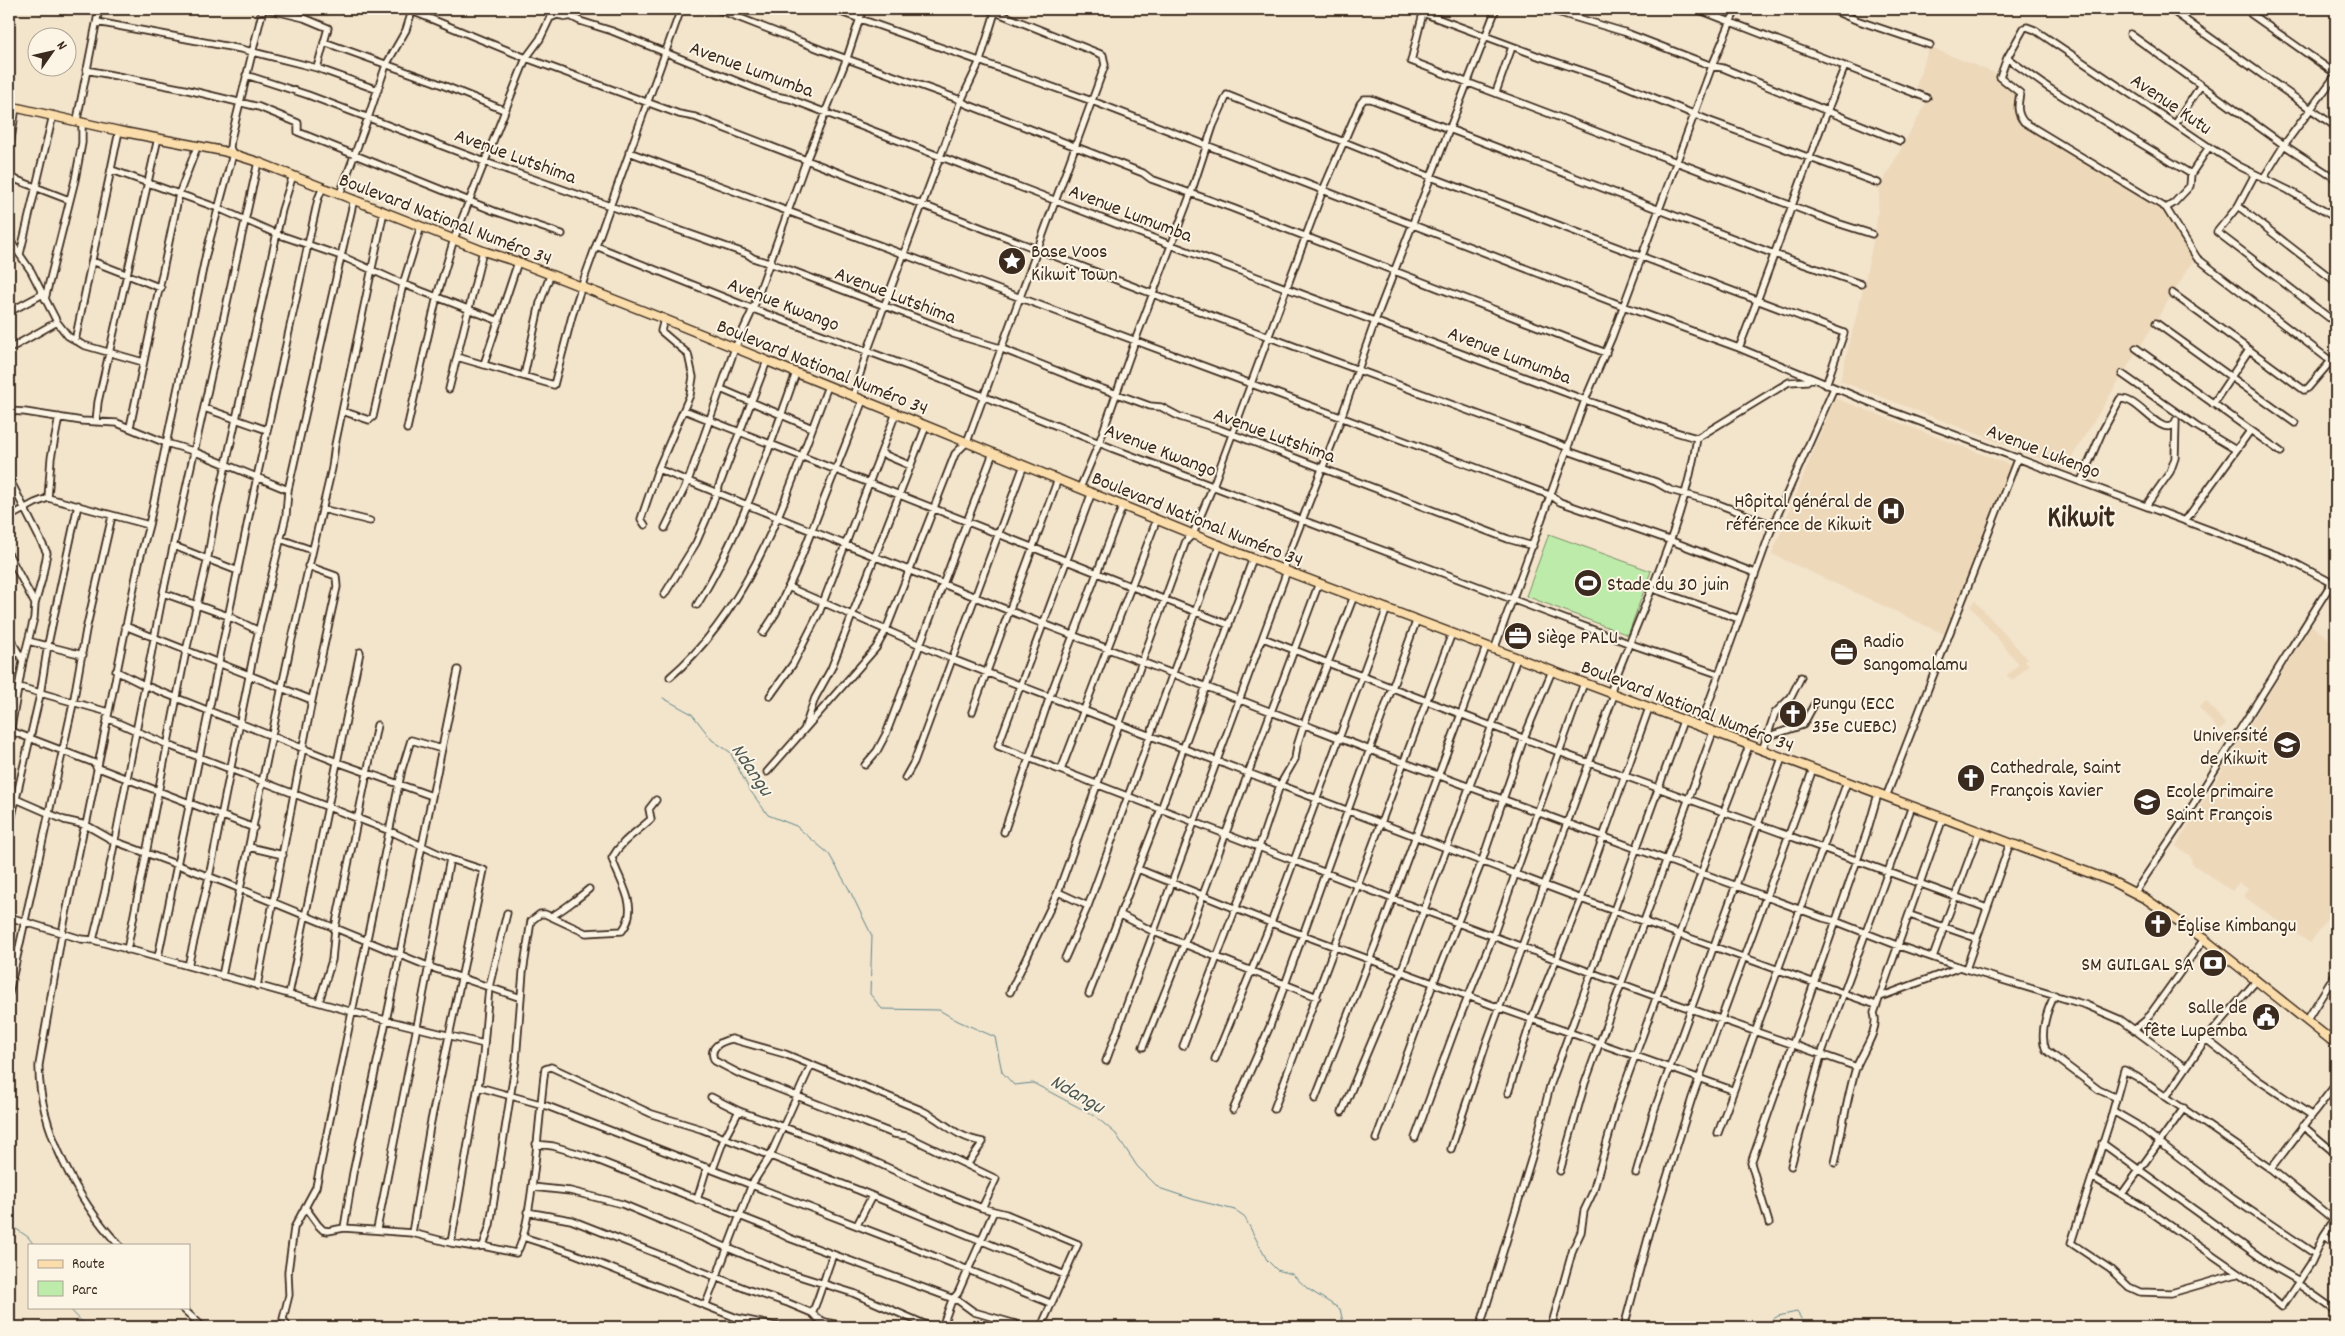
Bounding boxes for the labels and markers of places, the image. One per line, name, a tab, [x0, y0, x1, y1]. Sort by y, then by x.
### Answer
place label: Base Voos Kikwit Town	[1031, 239, 1118, 290]
place icon: Base Voos Kikwit Town	[997, 246, 1027, 276]
place label: Hôpital général de référence de Kikwit	[1726, 489, 1872, 540]
hospital icon: Hôpital général de référence de Kikwit	[1876, 496, 1906, 526]
sports icon: Stade du 30 juin	[1573, 568, 1603, 598]
place label: Stade du 30 juin	[1607, 572, 1729, 600]
office icon: Siège PALU	[1503, 621, 1533, 651]
place label: Siège PALU	[1537, 625, 1618, 653]
place label: Radio Sangomalamu	[1863, 629, 1968, 680]
office icon: Radio Sangomalamu	[1829, 637, 1859, 667]
place label: Pungu (ECC 35e CUEBC)	[1812, 691, 1897, 742]
church icon: Pungu (ECC 35e CUEBC)	[1778, 699, 1808, 729]
place label: Université de Kikwit	[2193, 723, 2268, 774]
school or university icon: Université de Kikwit	[2272, 730, 2302, 760]
place label: Cathedrale, Saint François Xavier	[1990, 755, 2121, 806]
church icon: Cathedrale, Saint François Xavier	[1956, 763, 1986, 793]
place label: Ecole primaire Saint François	[2166, 779, 2274, 830]
school or university icon: Ecole primaire Saint François	[2132, 787, 2162, 817]
church icon: Église Kimbangu	[2143, 909, 2173, 939]
place label: Église Kimbangu	[2177, 913, 2296, 941]
bank icon: SM GUILGAL SA	[2198, 948, 2228, 978]
place label: SM GUILGAL SA	[2081, 952, 2194, 980]
place label: Salle de fête Lupemba	[2144, 995, 2248, 1046]
public building icon: Salle de fête Lupemba	[2251, 1002, 2281, 1032]

